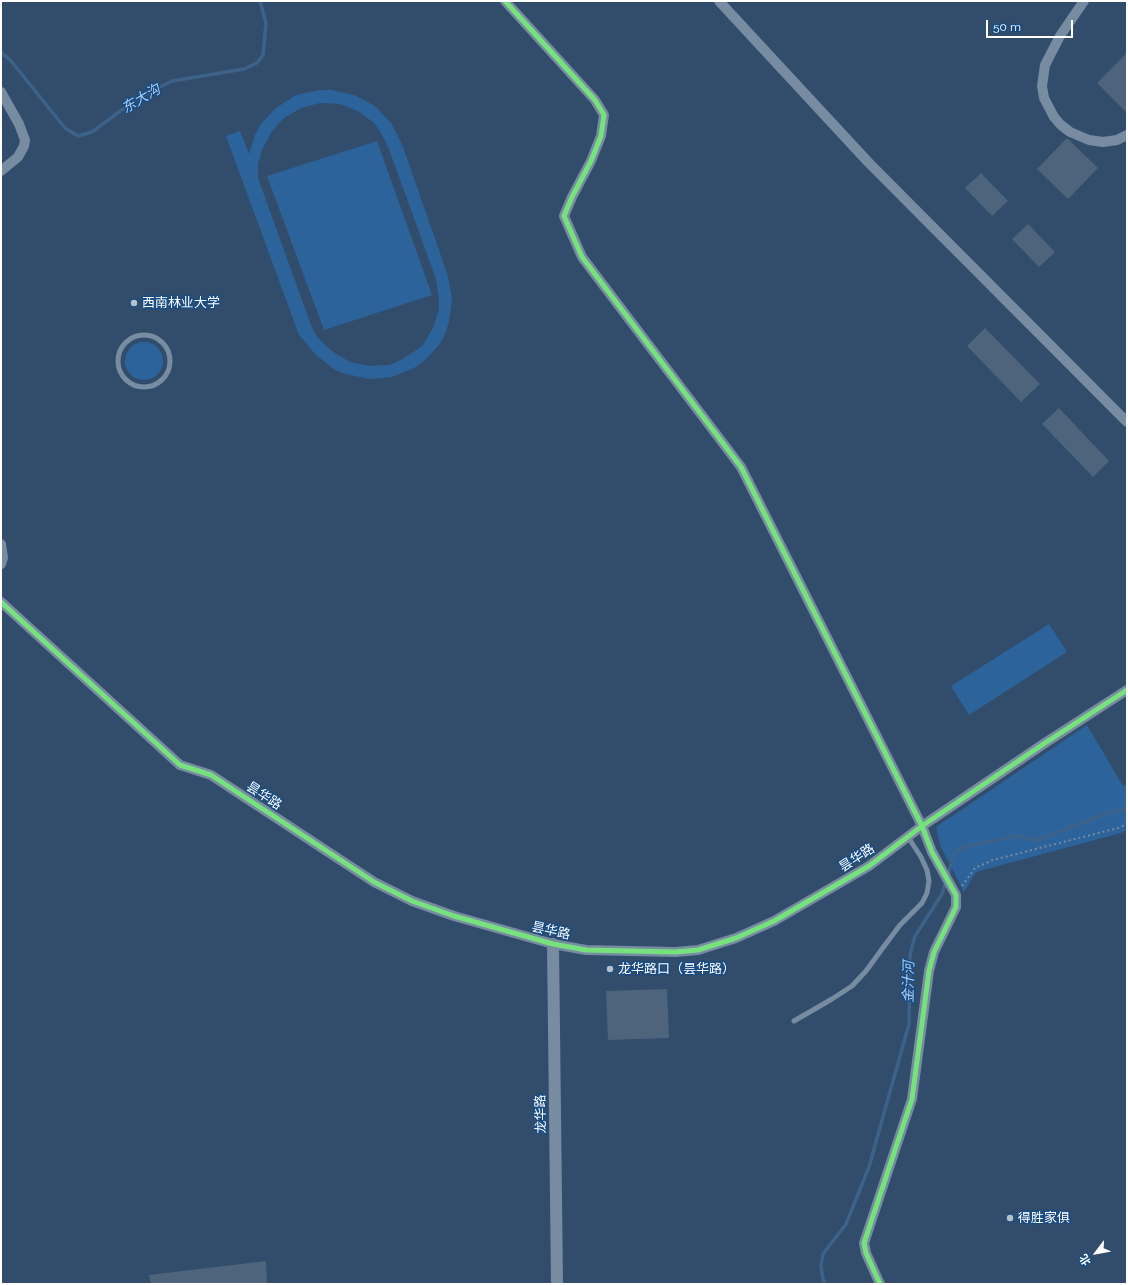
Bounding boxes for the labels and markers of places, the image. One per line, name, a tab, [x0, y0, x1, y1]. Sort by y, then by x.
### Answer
place label: 西南林业大学	[142, 295, 220, 311]
marker: 西南林业大学	[129, 298, 139, 308]
place label: 龙华路口（昙华路）	[618, 961, 735, 977]
marker: 龙华路口（昙华路）	[605, 964, 615, 974]
place label: 得胜家俱	[1018, 1210, 1070, 1226]
marker: 得胜家俱	[1005, 1213, 1015, 1223]

